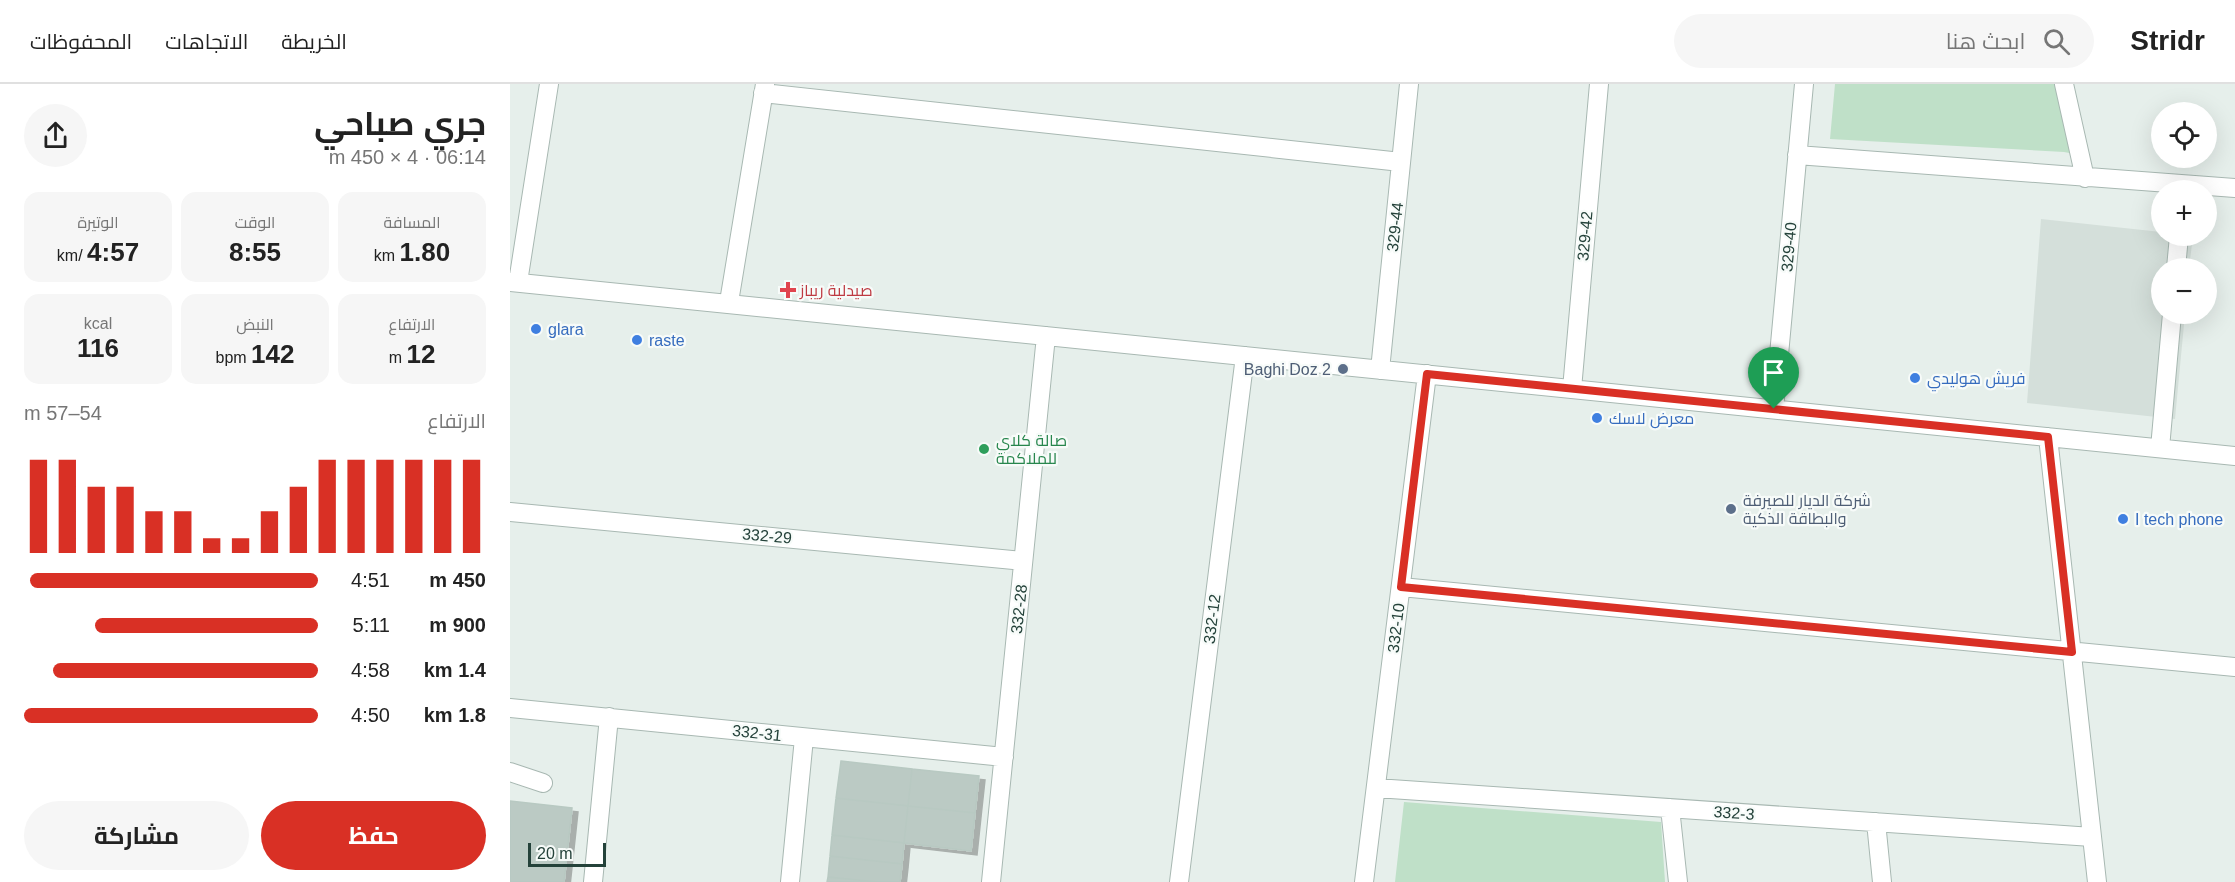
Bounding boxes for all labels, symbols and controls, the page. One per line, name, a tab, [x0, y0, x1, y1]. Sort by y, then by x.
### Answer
search box	[1674, 14, 2094, 68]
icon: search	[2040, 25, 2073, 58]
text: Stridr	[2130, 25, 2205, 56]
text: ابحث هنا	[1946, 29, 2025, 54]
text: المحفوظات	[30, 30, 132, 53]
text: الاتجاهات	[165, 30, 248, 53]
text: الخريطة	[281, 30, 347, 53]
map controls	[2151, 102, 2217, 324]
button: locate	[2151, 102, 2217, 168]
button: share	[24, 104, 87, 167]
text: جري صباحي	[314, 105, 486, 142]
text: 06:14 · 4 × 450 m	[329, 146, 486, 168]
button: +	[2151, 180, 2217, 246]
street label: 329-44	[1384, 201, 1406, 253]
street label: 329-42	[1574, 210, 1596, 262]
text: الوتيرة	[77, 214, 119, 231]
text: الوقت	[235, 214, 275, 231]
text: المسافة	[384, 214, 440, 231]
street label: 329-40	[1778, 221, 1800, 273]
text: 4:57	[87, 237, 139, 267]
text: 8:55	[229, 237, 281, 267]
text: 1.80	[400, 237, 450, 267]
text: /km	[57, 247, 87, 264]
text: km	[374, 247, 400, 264]
button: −	[2151, 258, 2217, 324]
place label: صيدلية ريباز	[799, 282, 873, 300]
marker: صيدلية ريباز	[781, 283, 795, 297]
text: kcal	[84, 315, 112, 332]
text: النبض	[236, 316, 274, 333]
text: الارتفاع	[389, 316, 435, 333]
place label: glara	[548, 321, 584, 338]
marker: glara	[529, 322, 543, 336]
place label: raste	[649, 332, 685, 349]
text: 116	[77, 333, 119, 363]
marker: raste	[630, 333, 644, 347]
text: 142	[251, 339, 294, 369]
text: 12	[406, 339, 435, 369]
pin	[1748, 347, 1799, 409]
text: bpm	[216, 349, 251, 366]
text: m	[389, 349, 406, 366]
icon: arrive	[1757, 356, 1790, 389]
place label: Baghi Doz 2	[1244, 361, 1331, 378]
marker: Baghi Doz 2	[1336, 362, 1350, 376]
place label: فريش هوليدي	[1927, 370, 2025, 392]
marker: فريش هوليدي	[1908, 371, 1922, 385]
text: 54–57 m	[24, 402, 102, 424]
text: الارتفاع	[427, 410, 486, 432]
place label: معرض لاسك	[1609, 410, 1694, 429]
marker: معرض لاسك	[1590, 411, 1604, 425]
place label: صالة كلاي للملاكمة	[996, 432, 1067, 467]
marker: صالة كلاي للملاكمة	[977, 442, 991, 456]
place label: شركة الديار للصيرفة والبطاقة الذكية	[1743, 492, 1871, 528]
marker: شركة الديار للصيرفة والبطاقة الذكية	[1724, 502, 1738, 516]
place label: I tech phone	[2135, 511, 2223, 528]
marker: I tech phone	[2116, 512, 2130, 526]
street label: 332-29	[741, 525, 793, 547]
text: 4:51	[351, 569, 390, 591]
text: 450 m	[429, 569, 486, 591]
street label: 332-28	[1008, 583, 1030, 635]
street label: 332-12	[1201, 593, 1223, 645]
street label: 332-10	[1385, 602, 1407, 654]
text: 5:11	[353, 614, 390, 636]
text: 900 m	[429, 614, 486, 636]
text: 4:58	[351, 659, 390, 681]
text: 1.4 km	[424, 659, 486, 681]
text: 4:50	[351, 704, 390, 726]
text: 1.8 km	[424, 704, 486, 726]
street label: 332-31	[731, 722, 783, 744]
button: مشاركة	[24, 801, 249, 870]
button: حفظ	[261, 801, 486, 870]
street label: 332-3	[1713, 803, 1755, 823]
scale bar	[528, 840, 606, 868]
text: 20 m	[537, 845, 573, 862]

